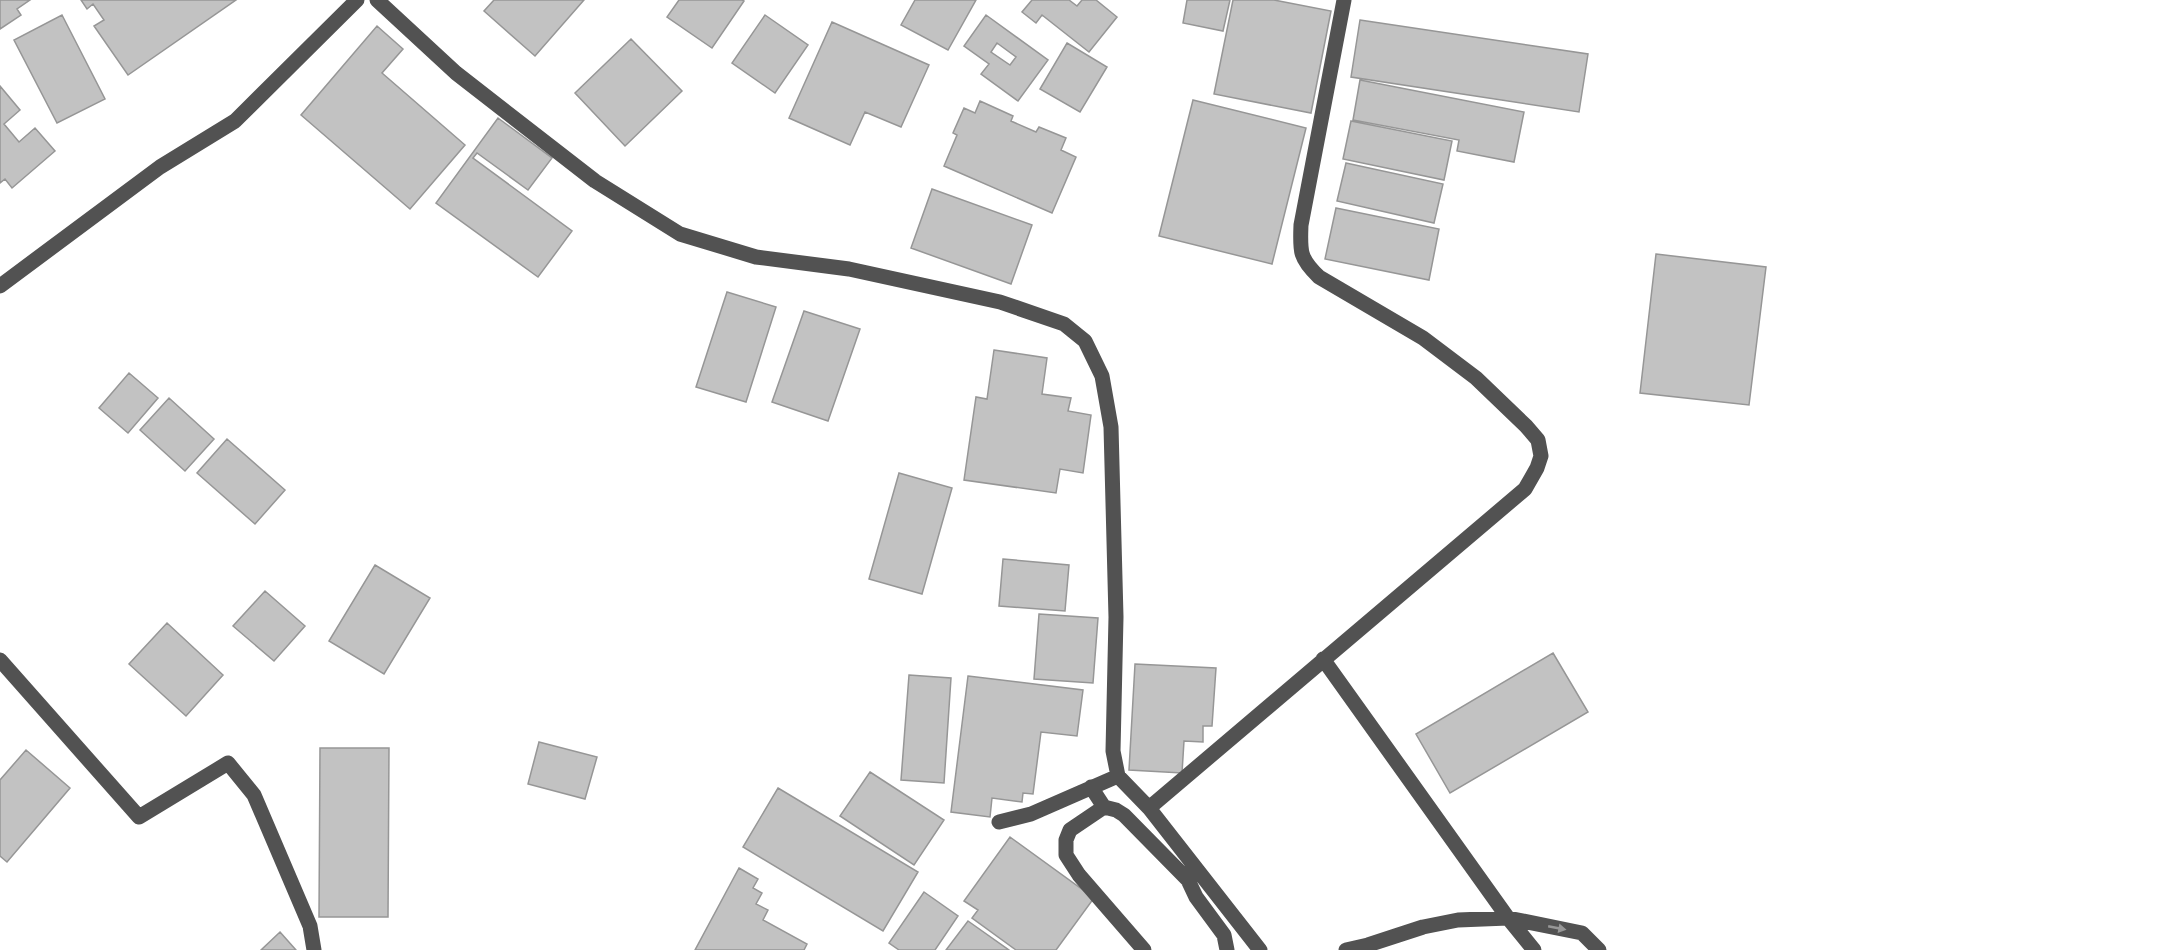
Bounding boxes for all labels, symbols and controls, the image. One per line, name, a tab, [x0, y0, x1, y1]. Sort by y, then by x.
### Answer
one-way arrow	[1547, 924, 1566, 933]

